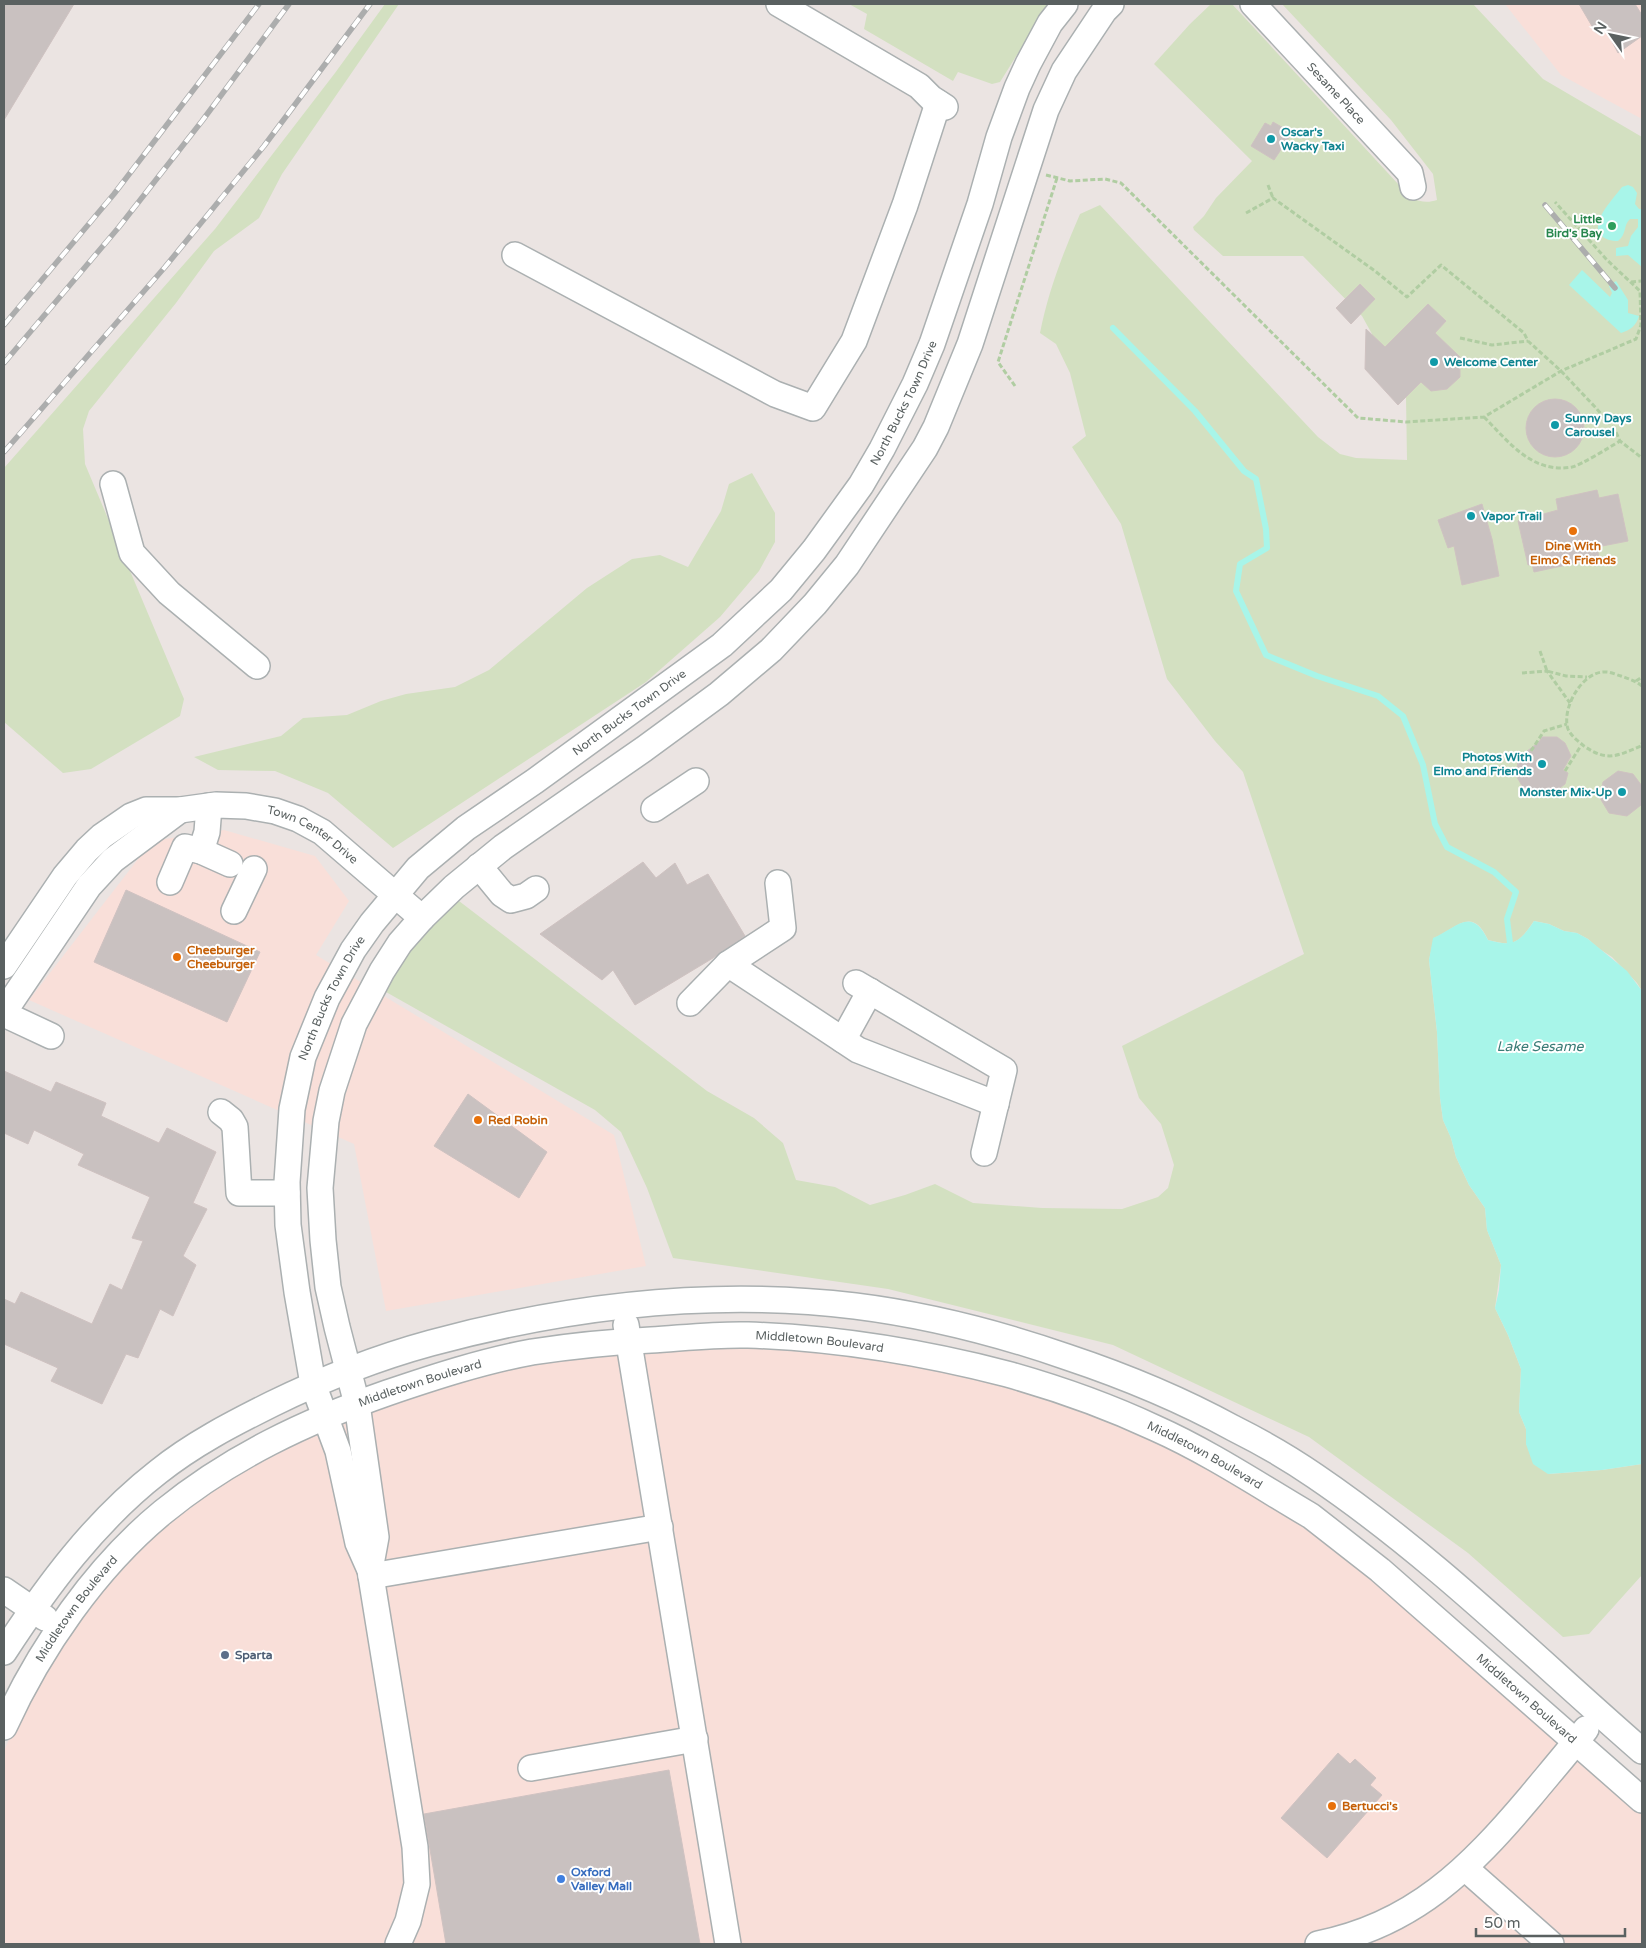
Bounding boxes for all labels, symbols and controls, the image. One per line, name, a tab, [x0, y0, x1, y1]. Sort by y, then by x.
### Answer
north arrow	[1586, 10, 1636, 60]
text: N	[1590, 19, 1611, 38]
street label: Sesame Place	[1304, 60, 1368, 127]
place label: Oscar's Wacky Taxi	[1281, 125, 1344, 154]
marker: Oscar's Wacky Taxi	[1265, 133, 1277, 145]
place label: Little Bird's Bay	[1546, 212, 1603, 241]
marker: Little Bird's Bay	[1606, 220, 1618, 232]
street label: North Bucks Town Drive	[867, 338, 940, 468]
place label: Welcome Center	[1444, 355, 1538, 369]
marker: Welcome Center	[1428, 356, 1440, 368]
place label: Sunny Days Carousel	[1565, 411, 1632, 439]
marker: Sunny Days Carousel	[1549, 419, 1561, 431]
place label: Vapor Trail	[1481, 509, 1542, 524]
marker: Vapor Trail	[1465, 510, 1477, 522]
marker: Dine With Elmo & Friends	[1567, 525, 1579, 537]
place label: Dine With Elmo & Friends	[1530, 539, 1616, 567]
street label: North Bucks Town Drive	[570, 666, 689, 758]
place label: Photos With Elmo and Friends	[1433, 750, 1532, 778]
marker: Photos With Elmo and Friends	[1536, 758, 1548, 770]
place label: Monster Mix-Up	[1519, 785, 1612, 800]
marker: Monster Mix-Up	[1616, 786, 1628, 798]
street label: Town Center Drive	[266, 803, 361, 867]
street label: North Bucks Town Drive	[295, 933, 368, 1062]
place label: Cheeburger Cheeburger	[187, 943, 255, 972]
marker: Cheeburger Cheeburger	[171, 951, 183, 963]
water label: Lake Sesame	[1497, 1038, 1585, 1055]
place label: Red Robin	[488, 1113, 548, 1127]
marker: Red Robin	[472, 1114, 484, 1126]
street label: Middletown Boulevard	[755, 1328, 885, 1355]
street label: Middletown Boulevard	[356, 1357, 483, 1410]
street label: Middletown Boulevard	[1145, 1418, 1265, 1492]
street label: Middletown Boulevard	[33, 1553, 120, 1665]
place label: Sparta	[235, 1648, 273, 1663]
marker: Sparta	[219, 1649, 231, 1661]
street label: Middletown Boulevard	[1473, 1651, 1579, 1746]
place label: Bertucci's	[1342, 1799, 1398, 1813]
marker: Bertucci's	[1326, 1800, 1338, 1812]
place label: Oxford Valley Mall	[571, 1865, 632, 1894]
marker: Oxford Valley Mall	[555, 1873, 567, 1885]
scale bar	[1476, 1906, 1625, 1938]
text: 50 m	[1484, 1914, 1521, 1932]

